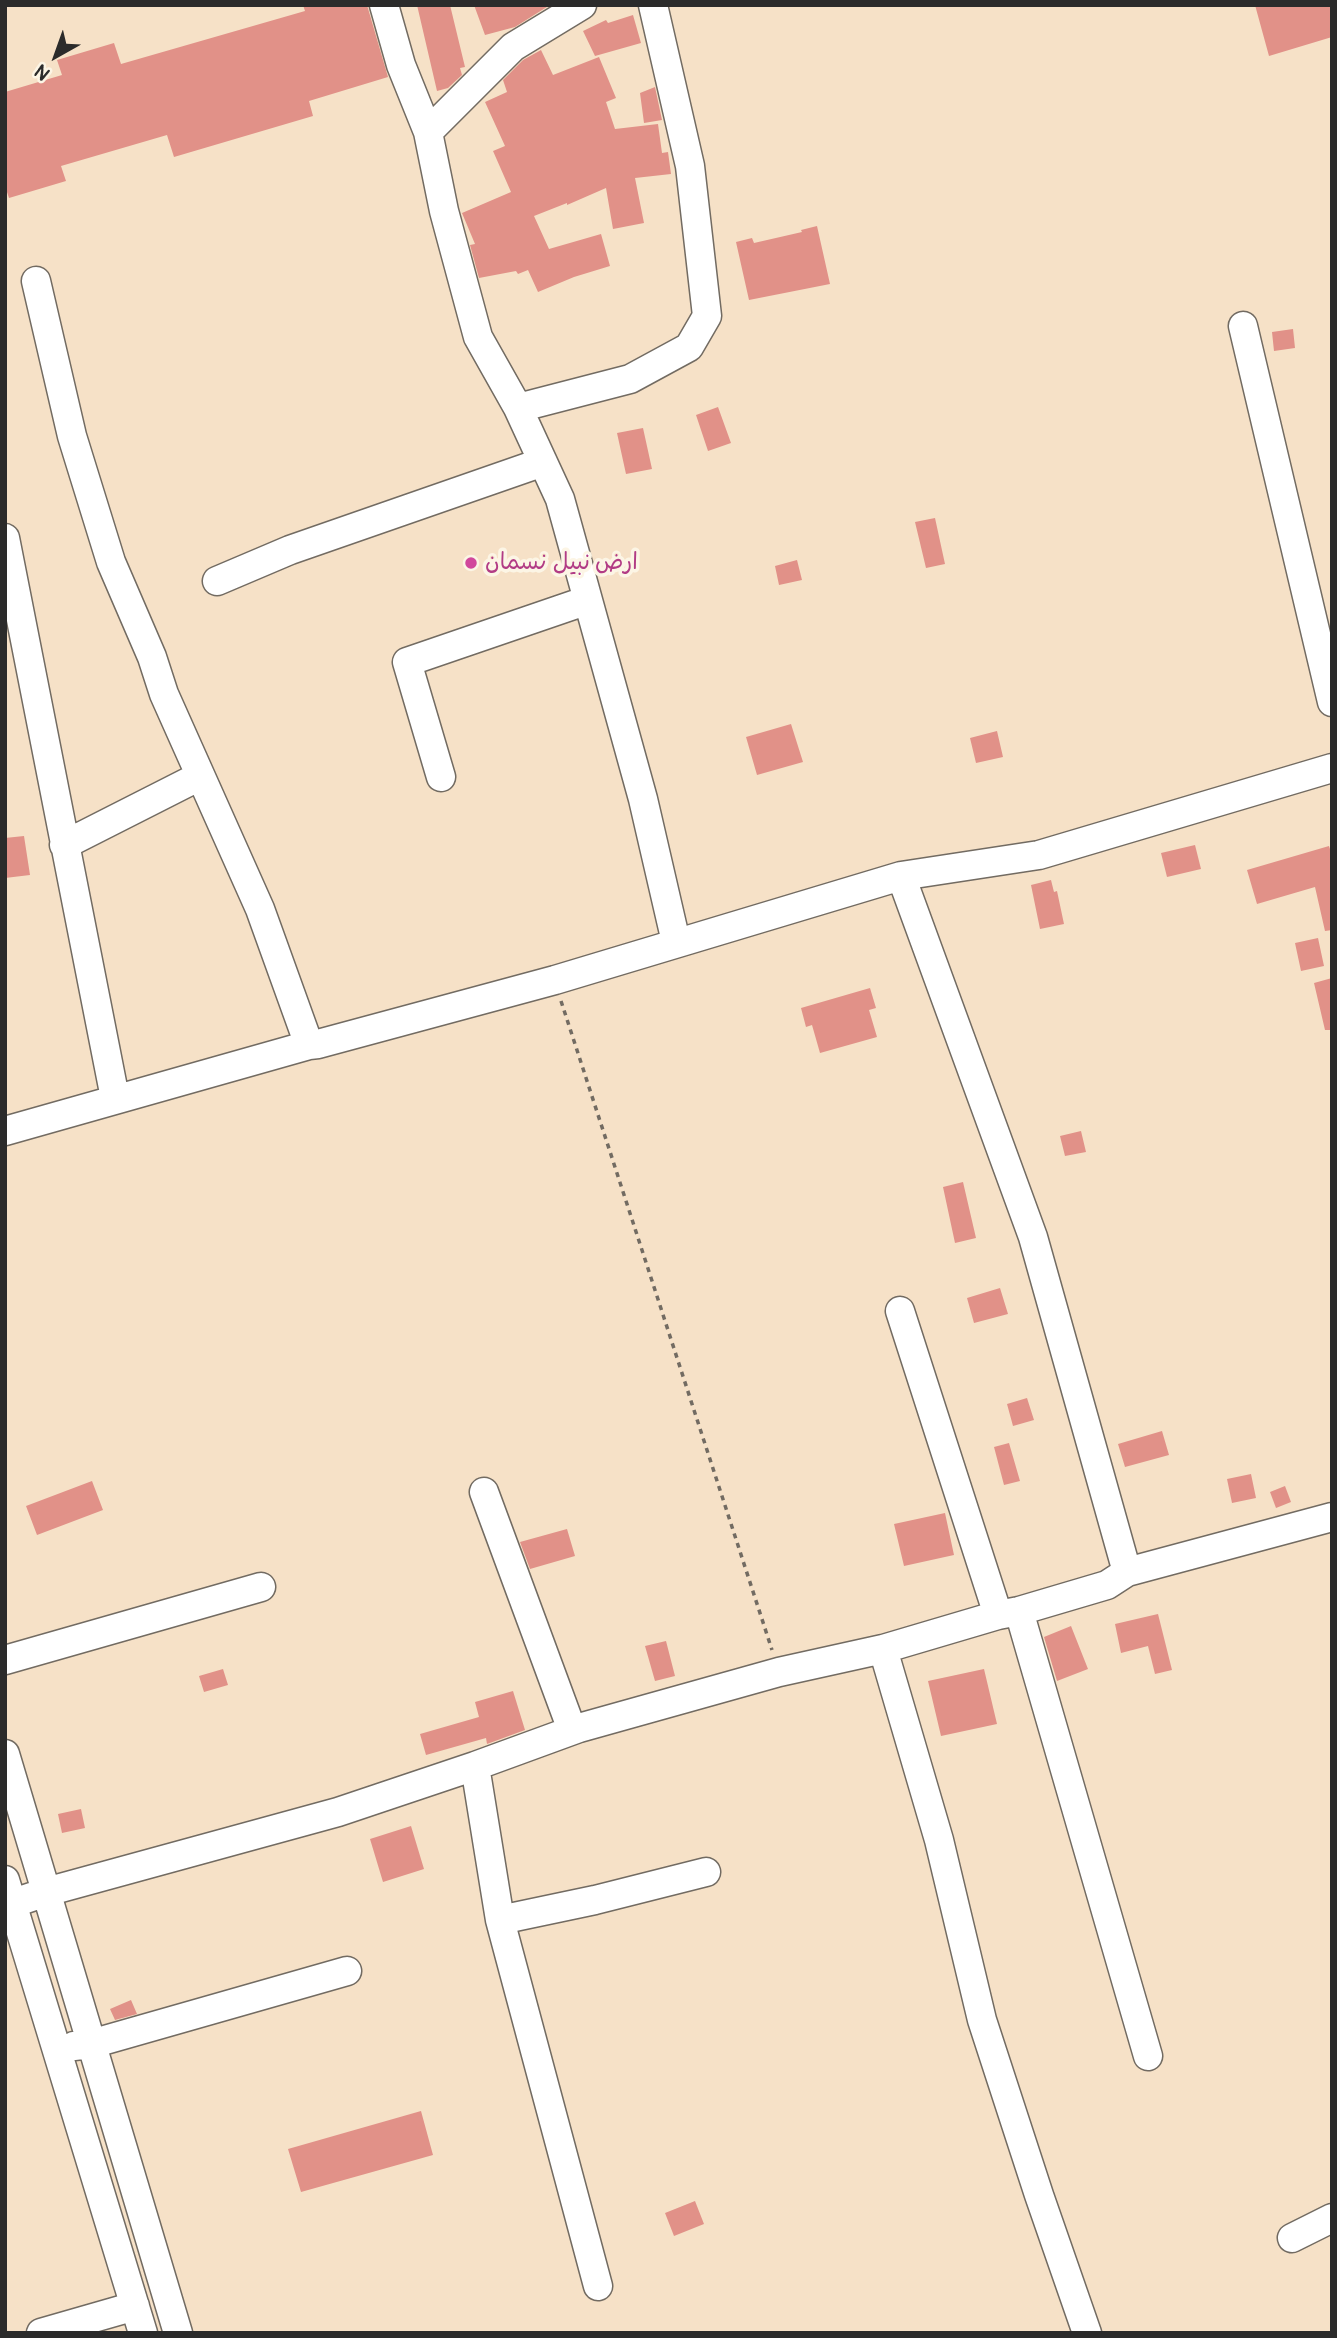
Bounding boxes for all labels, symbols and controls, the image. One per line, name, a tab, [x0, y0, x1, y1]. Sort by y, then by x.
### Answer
north arrow	[21, 21, 91, 91]
text: N	[30, 59, 55, 85]
place label: ارض نبيل نسمان	[485, 549, 638, 577]
marker: ارض نبيل نسمان	[463, 555, 479, 571]

